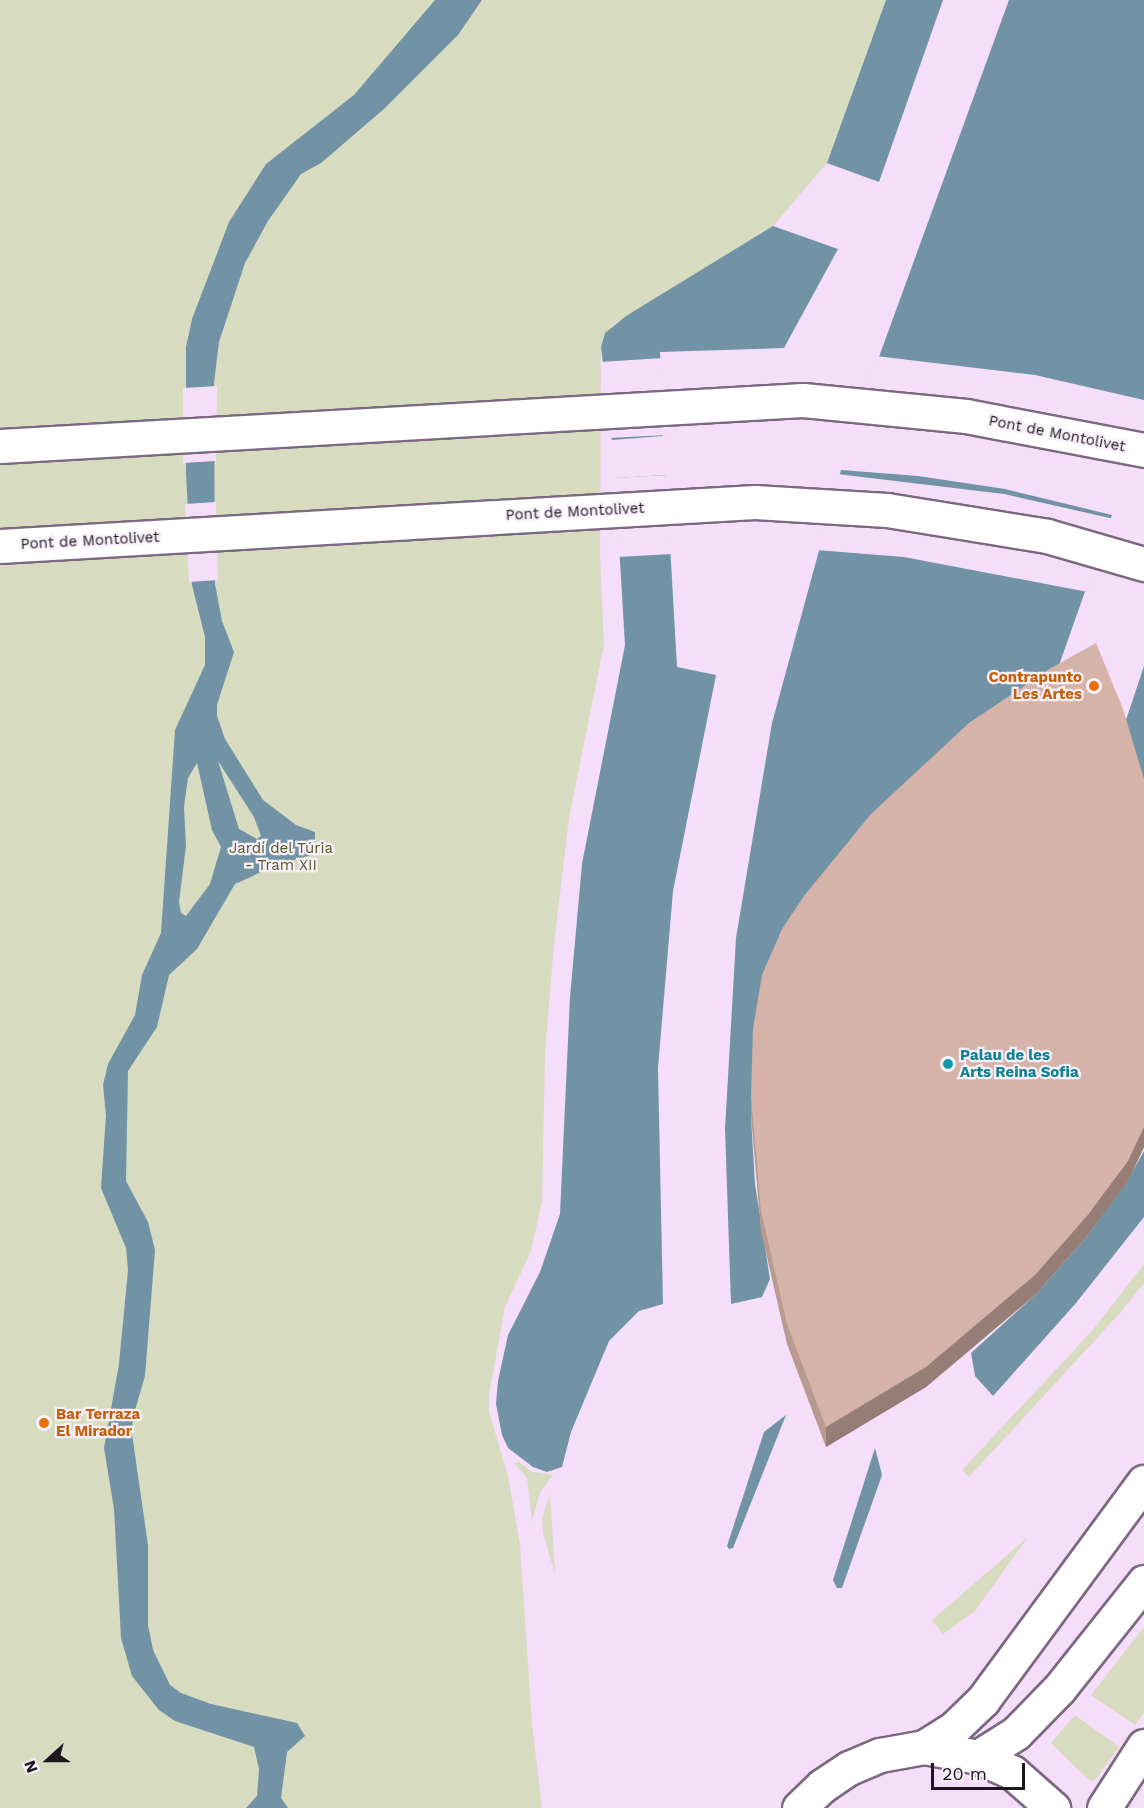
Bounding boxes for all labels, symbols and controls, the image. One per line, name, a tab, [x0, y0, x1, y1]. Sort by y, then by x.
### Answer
street label: Pont de Montolivet	[987, 412, 1127, 456]
street label: Pont de Montolivet	[505, 499, 645, 525]
street label: Pont de Montolivet	[20, 528, 160, 554]
place label: Contrapunto Les Artes	[988, 668, 1082, 703]
marker: Contrapunto Les Artes	[1087, 679, 1101, 693]
park label: Jardí del Túria - Tram XII	[229, 839, 333, 874]
place label: Palau de les Arts Reina Sofia	[960, 1046, 1079, 1081]
marker: Palau de les Arts Reina Sofia	[941, 1057, 955, 1071]
place label: Bar Terraza El Mirador	[56, 1405, 141, 1440]
marker: Bar Terraza El Mirador	[37, 1416, 51, 1430]
north arrow	[18, 1730, 78, 1790]
scale bar	[934, 1751, 1028, 1789]
text: N	[20, 1758, 42, 1776]
text: 20 m	[942, 1763, 987, 1784]

